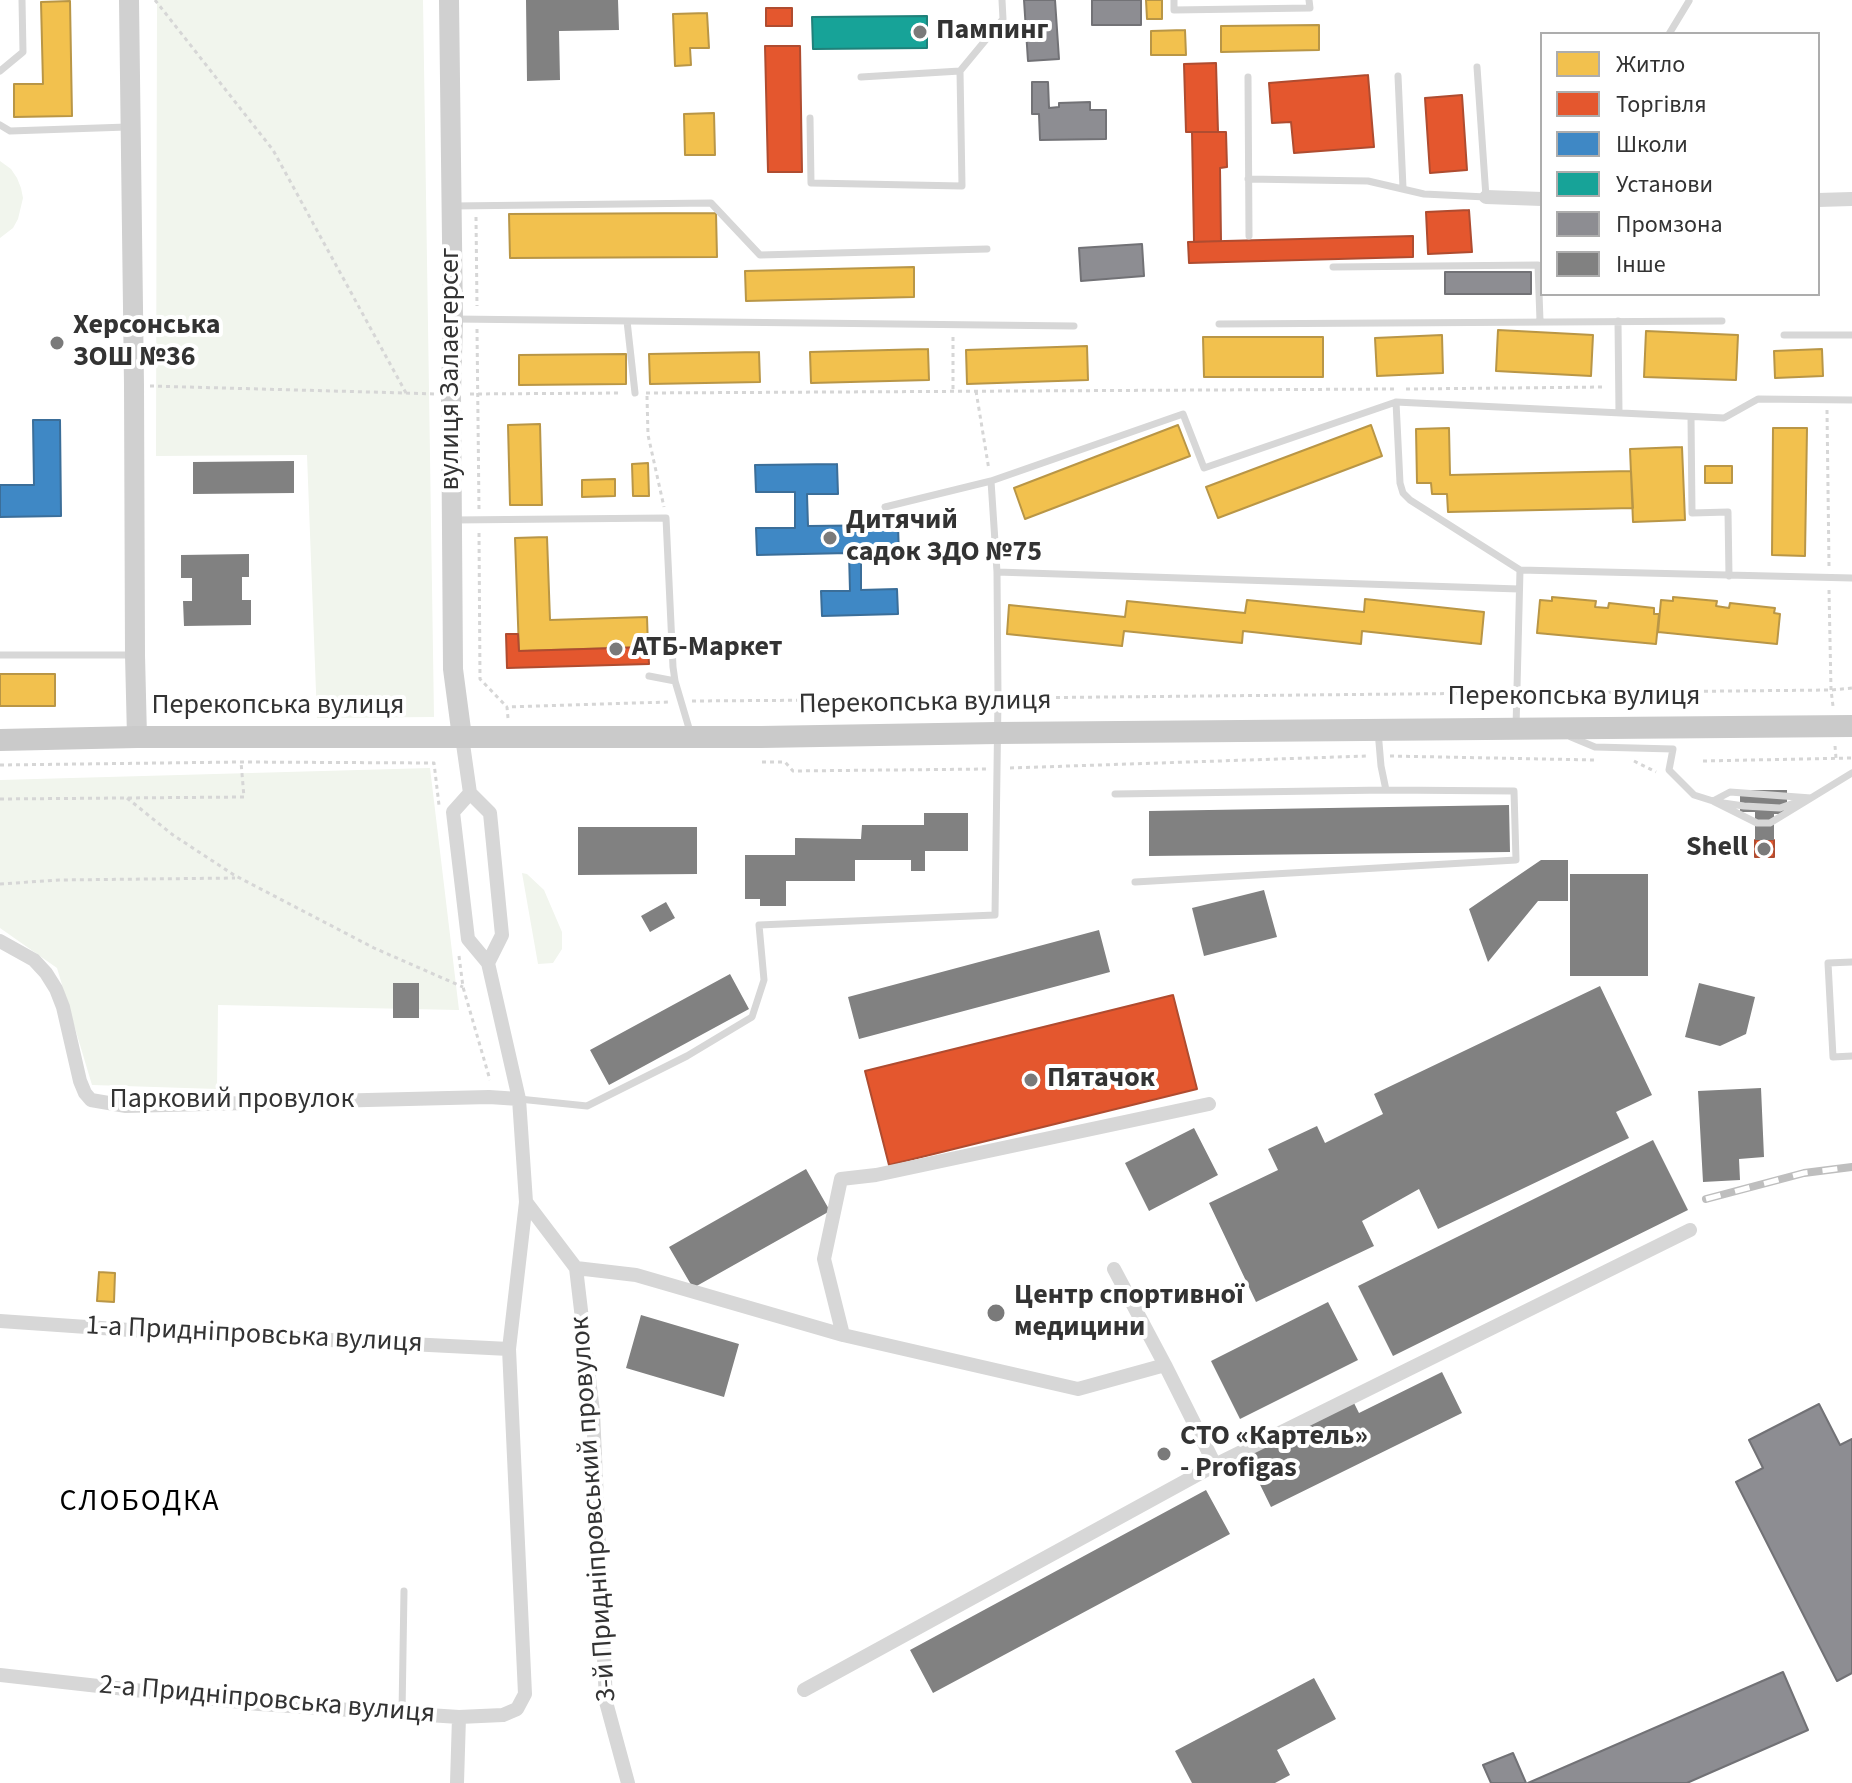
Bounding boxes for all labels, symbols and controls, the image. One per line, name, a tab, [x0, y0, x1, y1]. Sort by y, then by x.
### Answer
place label: Пампинг	[936, 15, 1049, 49]
marker: Пампинг	[911, 23, 929, 41]
legend	[1540, 32, 1820, 296]
text: Житло	[1616, 47, 1685, 82]
text: Торгівля	[1616, 87, 1707, 122]
text: Школи	[1616, 127, 1688, 162]
text: Установи	[1616, 167, 1713, 202]
text: Промзона	[1616, 207, 1723, 242]
street label: вулиця Залаегерсег	[435, 247, 469, 491]
text: Інше	[1616, 247, 1666, 282]
place label: Херсонська ЗОШ №36	[73, 310, 220, 376]
marker: Херсонська ЗОШ №36	[48, 334, 66, 352]
place label: Дитячий садок ЗДО №75	[846, 505, 1042, 571]
marker: Дитячий садок ЗДО №75	[821, 529, 839, 547]
place label: АТБ-Маркет	[632, 632, 782, 666]
marker: АТБ-Маркет	[607, 640, 625, 658]
street label: Перекопська вулиця	[1448, 681, 1700, 715]
street label: Перекопська вулиця	[798, 685, 1052, 723]
street label: Перекопська вулиця	[152, 690, 404, 724]
place label: Shell	[1686, 832, 1748, 866]
marker: Shell	[1755, 840, 1773, 858]
place label: Пятачок	[1047, 1063, 1155, 1097]
marker: Пятачок	[1022, 1071, 1040, 1089]
street label: Парковий провулок	[110, 1084, 354, 1118]
place label: Центр спортивної медицини	[1014, 1280, 1244, 1346]
marker: Центр спортивної медицини	[985, 1302, 1007, 1324]
street label: 1-а Придніпровська вулиця	[85, 1310, 423, 1362]
street label: 3-й Придніпровський провулок	[565, 1315, 625, 1703]
place label: СТО «Картель» - Profigas	[1180, 1421, 1368, 1487]
marker: СТО «Картель» - Profigas	[1155, 1445, 1173, 1463]
district label: СЛОБОДКА	[59, 1485, 221, 1521]
street label: 2-а Придніпровська вулиця	[98, 1670, 436, 1732]

